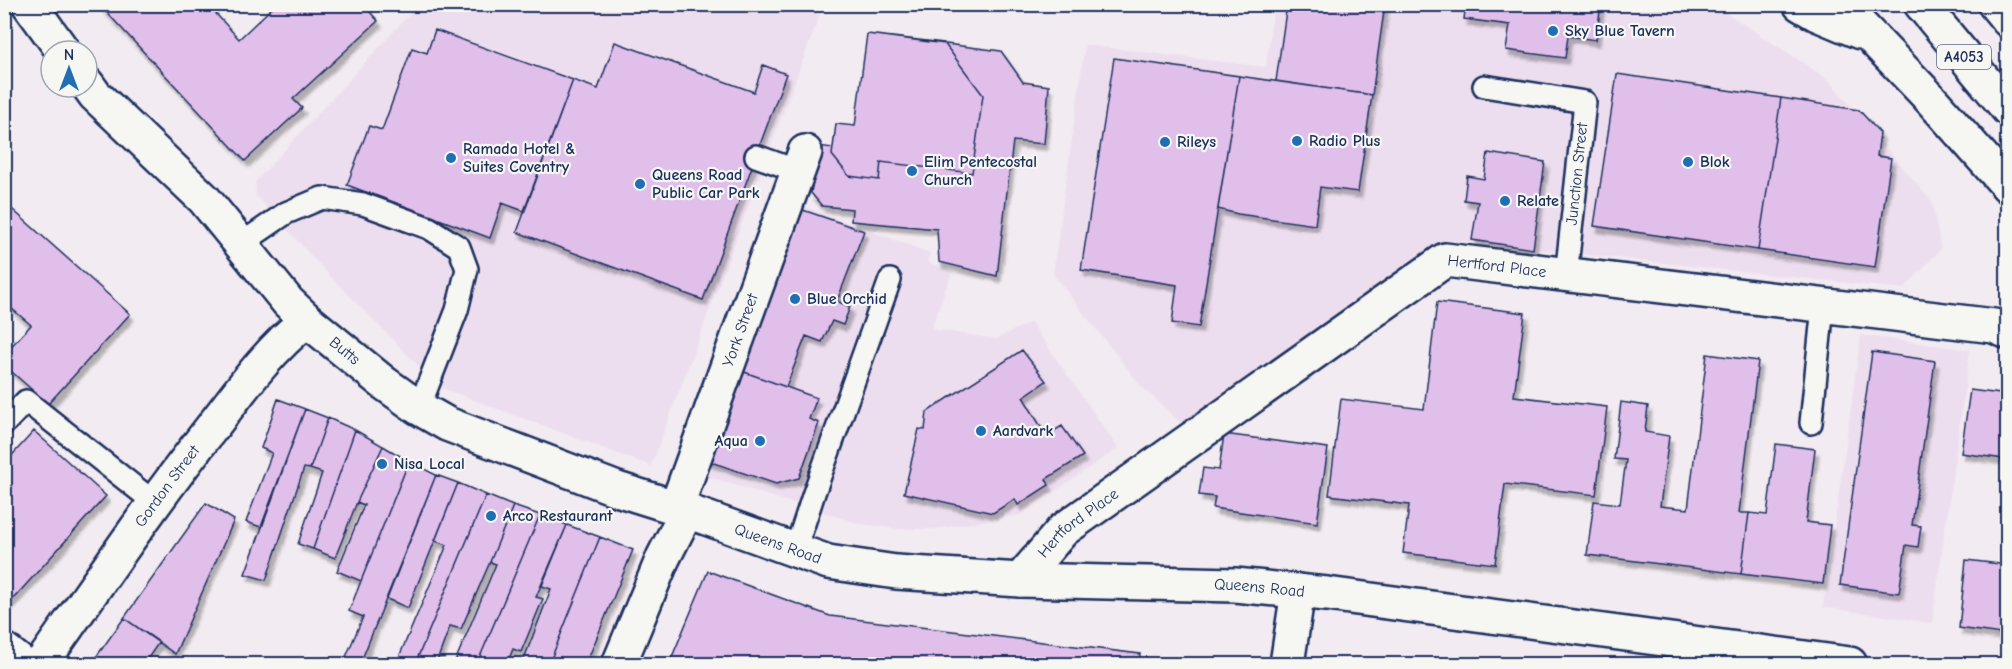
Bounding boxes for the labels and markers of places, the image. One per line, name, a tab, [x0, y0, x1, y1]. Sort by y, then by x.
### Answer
place label: Sky Blue Tavern	[1565, 22, 1675, 40]
marker: Sky Blue Tavern	[1546, 24, 1560, 38]
place label: Radio Plus	[1309, 132, 1381, 150]
place label: Rileys	[1177, 133, 1216, 151]
marker: Radio Plus	[1290, 134, 1304, 148]
marker: Rileys	[1158, 135, 1172, 149]
place label: Ramada Hotel & Suites Coventry	[463, 140, 575, 176]
marker: Ramada Hotel & Suites Coventry	[444, 151, 458, 165]
place label: Elim Pentecostal Church	[924, 153, 1037, 189]
place label: Blok	[1700, 153, 1730, 171]
marker: Blok	[1681, 155, 1695, 169]
marker: Elim Pentecostal Church	[905, 164, 919, 178]
place label: Queens Road Public Car Park	[652, 166, 760, 202]
marker: Queens Road Public Car Park	[633, 177, 647, 191]
place label: Relate	[1517, 192, 1559, 210]
marker: Relate	[1498, 194, 1512, 208]
place label: Blue Orchid	[807, 290, 887, 308]
marker: Blue Orchid	[788, 292, 802, 306]
place label: Aardvark	[993, 422, 1053, 440]
marker: Aardvark	[974, 424, 988, 438]
place label: Aqua	[715, 432, 748, 450]
marker: Aqua	[753, 434, 767, 448]
place label: Nisa Local	[394, 455, 465, 473]
marker: Nisa Local	[375, 457, 389, 471]
place label: Arco Restaurant	[503, 507, 613, 525]
marker: Arco Restaurant	[484, 509, 498, 523]

